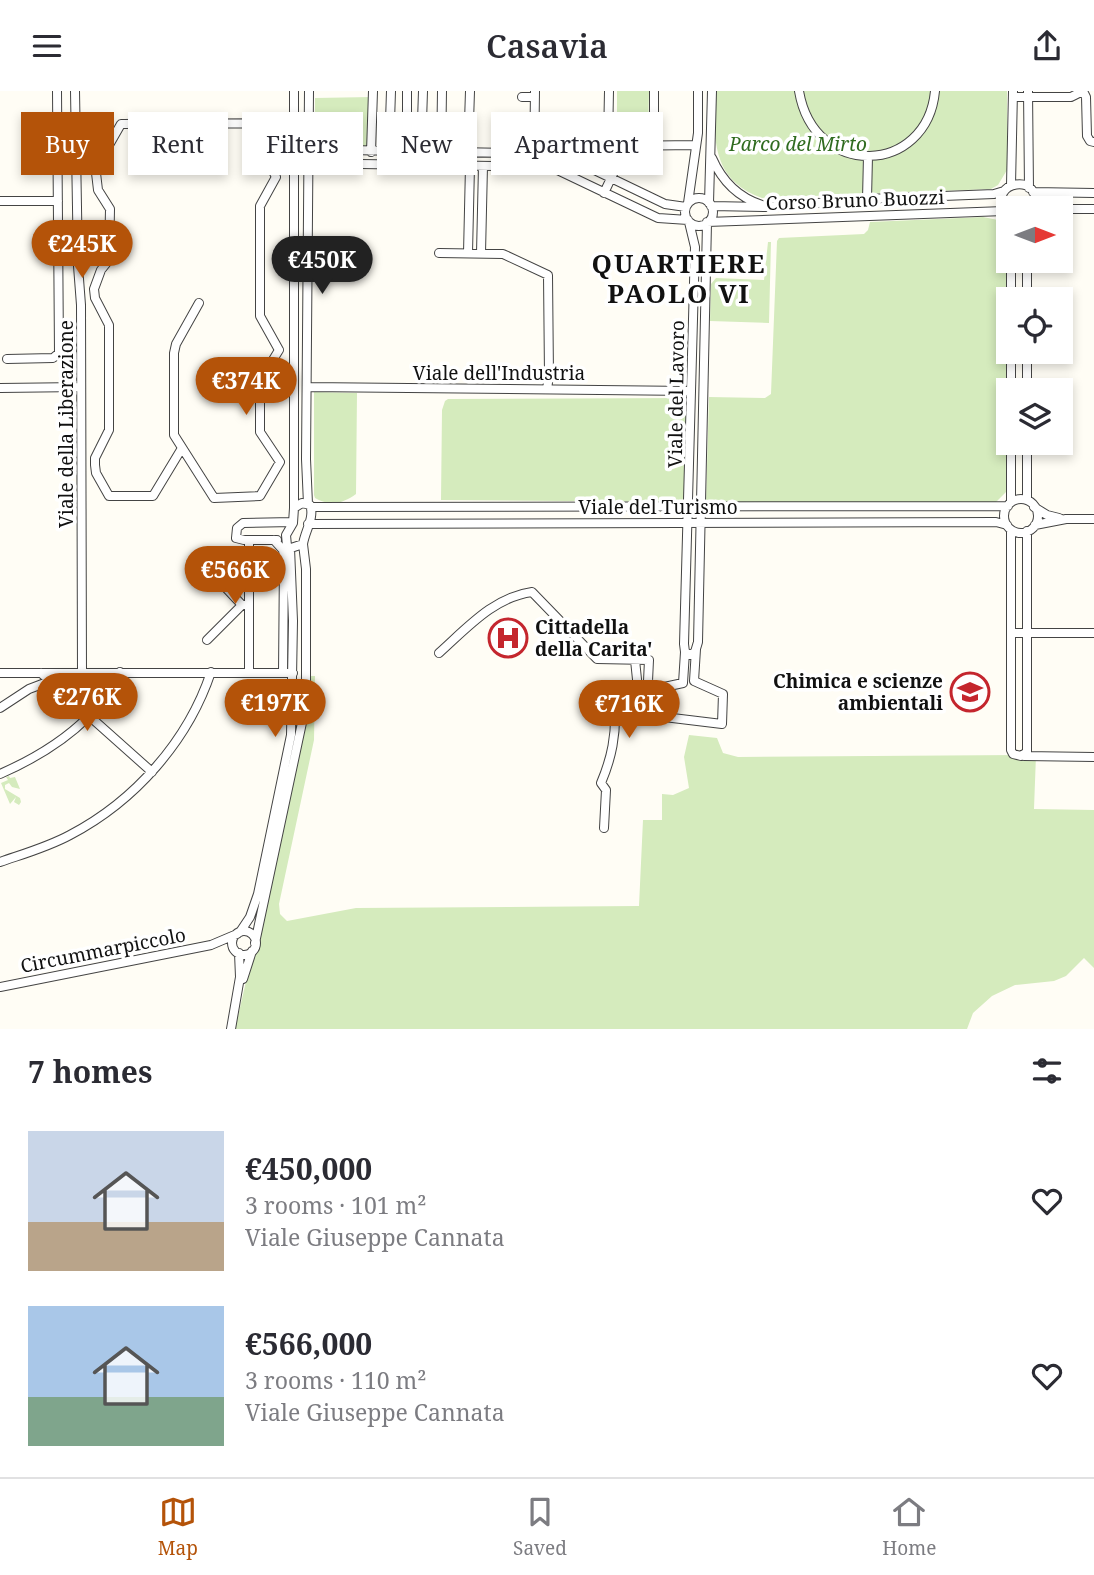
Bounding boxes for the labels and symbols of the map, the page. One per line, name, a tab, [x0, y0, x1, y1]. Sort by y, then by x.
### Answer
park label: Parco del Mirto	[728, 131, 867, 157]
street label: Corso Bruno Buozzi	[765, 184, 945, 216]
north arrow	[996, 196, 1073, 273]
pin: €245K	[33, 221, 131, 280]
pin: €450K	[273, 237, 371, 296]
district label: QUARTIERE PAOLO VI	[592, 245, 766, 311]
street label: Viale della Liberazione	[53, 320, 79, 528]
street label: Viale del Lavoro	[662, 320, 690, 468]
pin: €374K	[197, 357, 295, 417]
street label: Viale dell'Industria	[413, 360, 585, 386]
street label: Viale del Turismo	[578, 494, 738, 520]
pin: €566K	[186, 547, 284, 606]
place label: Cittadella della Carita'	[535, 614, 653, 662]
hospital icon: Cittadella della Carita'	[487, 617, 529, 659]
place label: Chimica e scienze ambientali	[773, 668, 943, 716]
school or university icon: Chimica e scienze ambientali	[949, 671, 991, 713]
pin: €276K	[38, 673, 136, 733]
pin: €197K	[226, 679, 324, 739]
pin: €716K	[580, 681, 678, 740]
street label: Circummarpiccolo	[18, 921, 188, 979]

